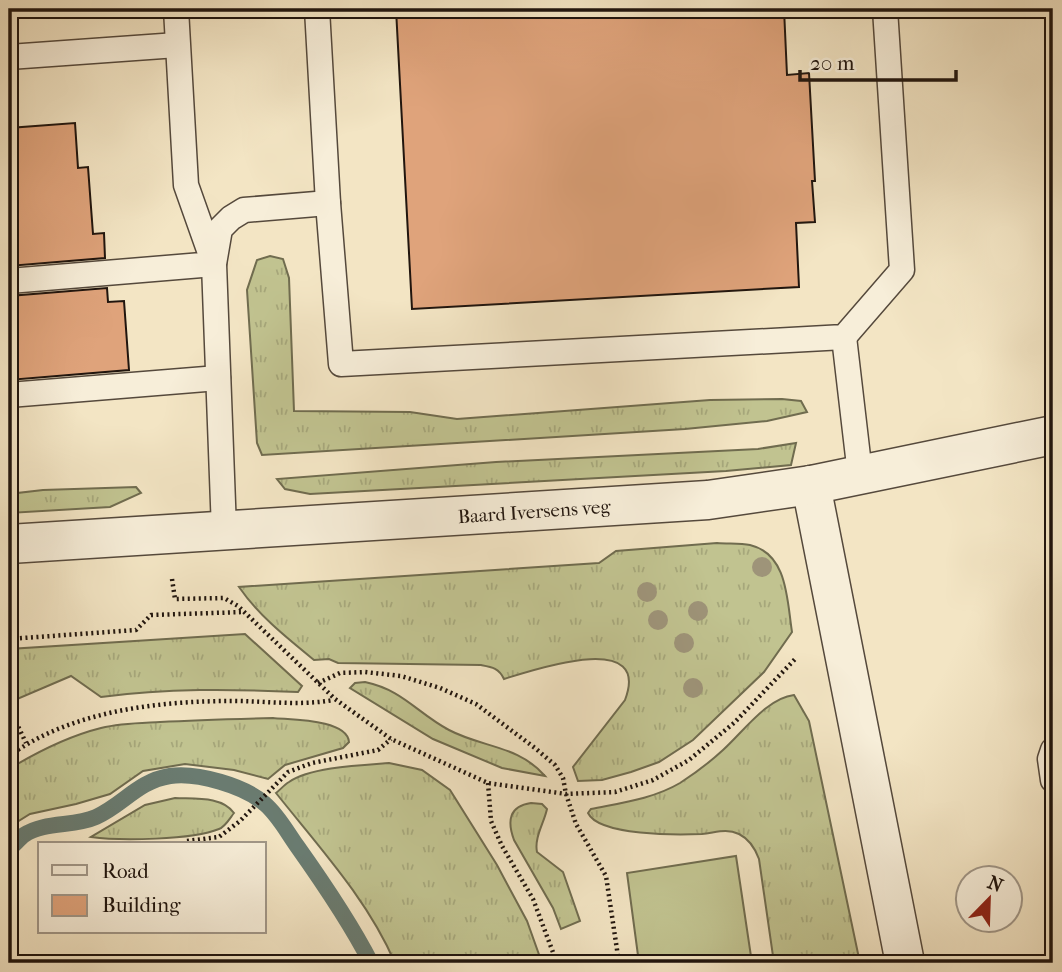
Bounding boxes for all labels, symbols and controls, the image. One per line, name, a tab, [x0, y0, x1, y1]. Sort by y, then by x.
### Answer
scale bar	[800, 38, 955, 82]
text: 20 m	[810, 51, 855, 75]
street label: Baard Iversens veg	[457, 496, 612, 528]
legend	[38, 842, 266, 934]
text: Road	[102, 859, 149, 883]
north arrow	[954, 864, 1024, 934]
text: N	[984, 871, 1007, 897]
text: Building	[102, 893, 181, 917]

